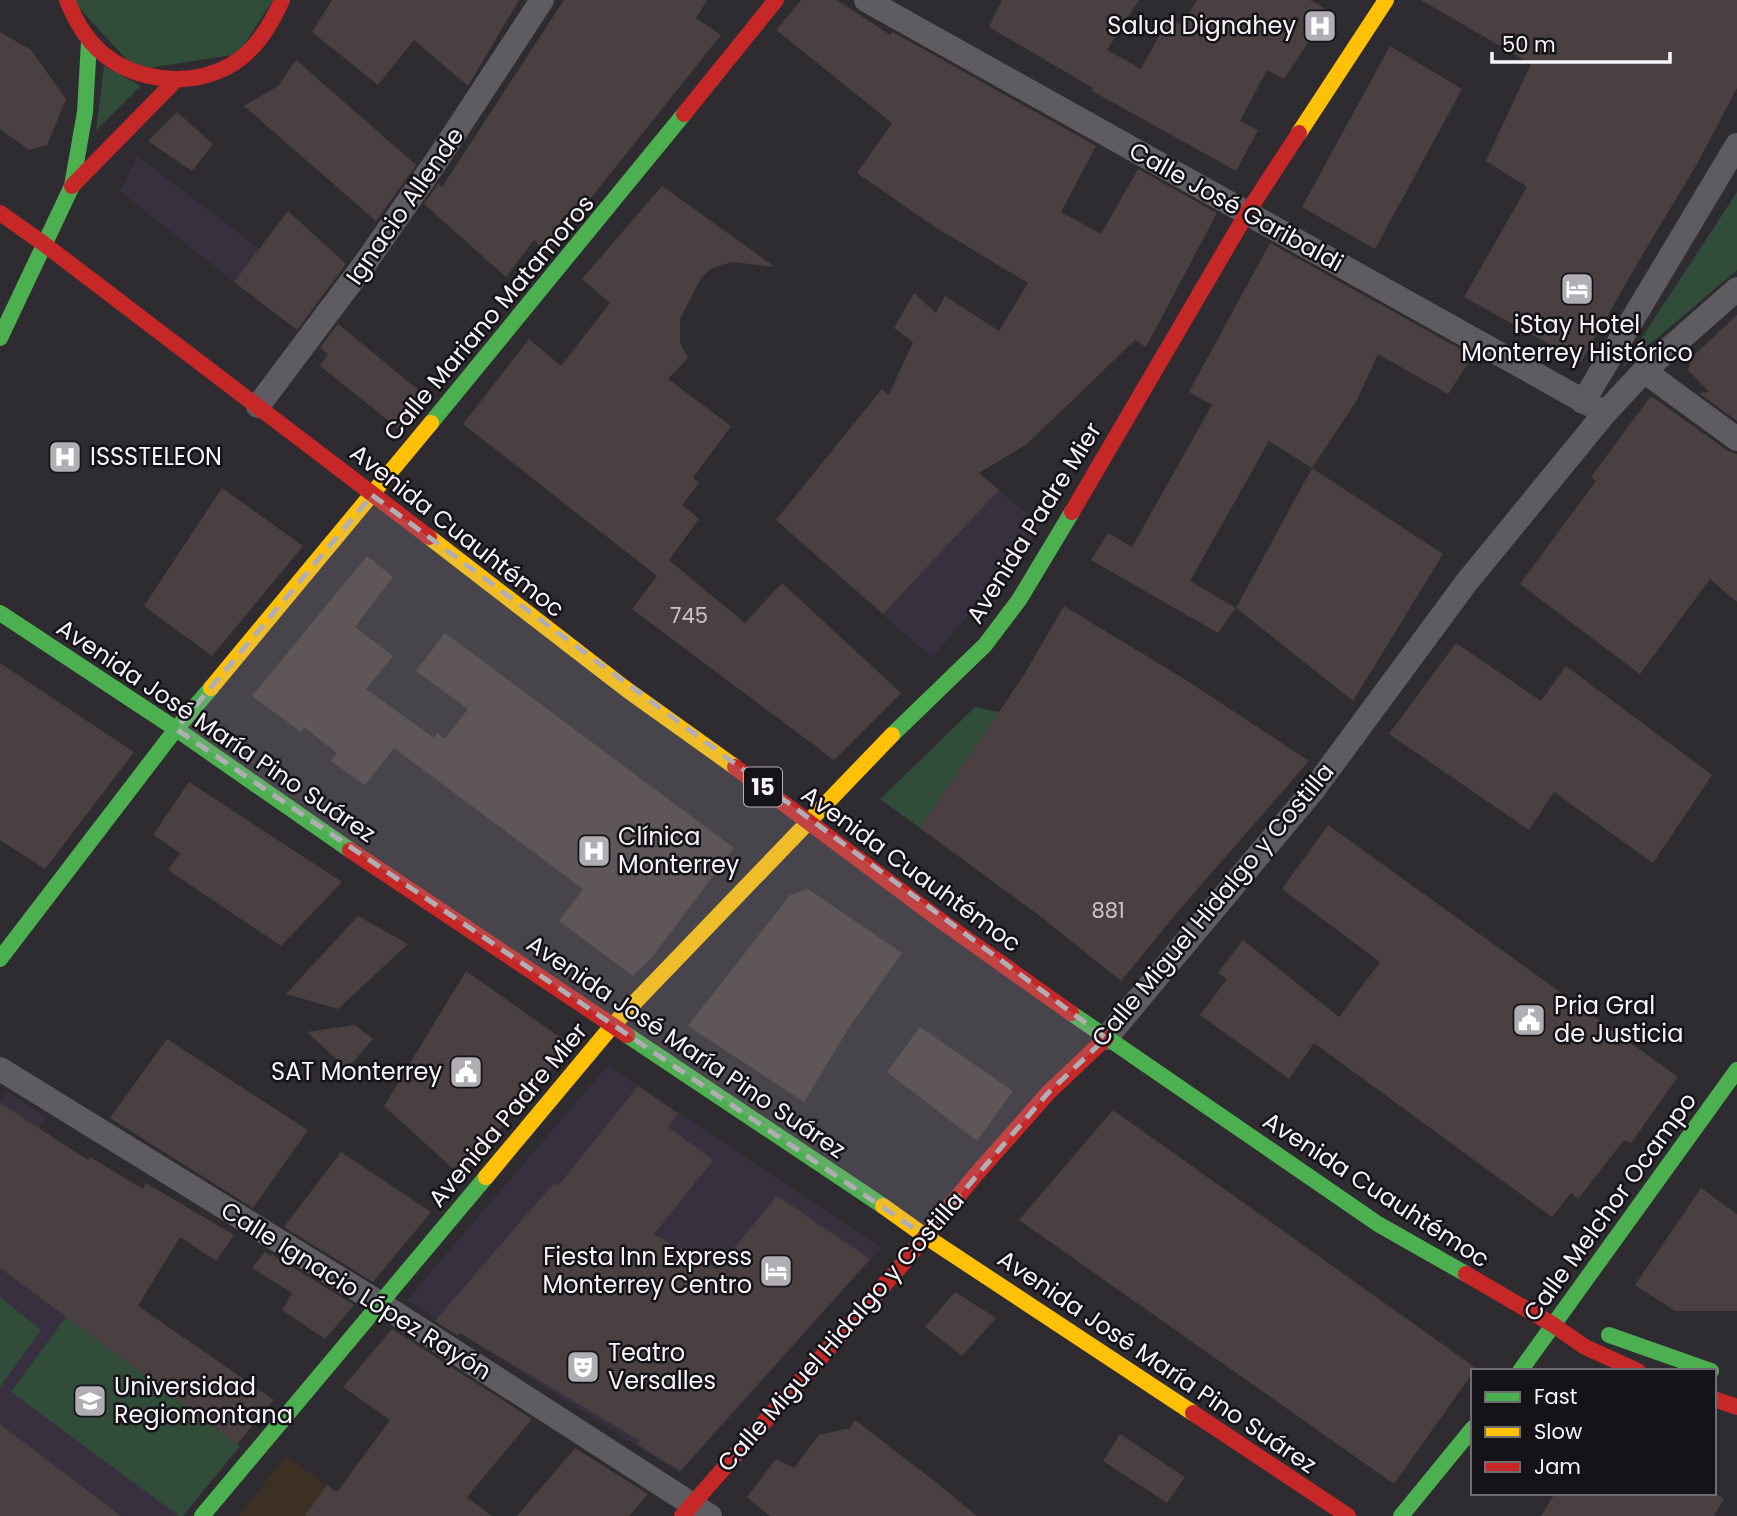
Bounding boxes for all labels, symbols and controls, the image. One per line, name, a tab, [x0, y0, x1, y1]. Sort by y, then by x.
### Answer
hospital icon: Salud Dignahey	[1301, 7, 1339, 45]
place label: Salud Dignahey	[1107, 9, 1296, 42]
scale bar	[1492, 21, 1670, 65]
text: 50 m	[1502, 30, 1556, 59]
street label: Ignacio Allende	[338, 120, 471, 291]
street label: Calle José Garibaldi	[1123, 134, 1349, 279]
street label: Calle Mariano Matamoros	[376, 188, 601, 448]
hotel icon: iStay Hotel Monterrey Histórico	[1558, 270, 1596, 308]
place label: iStay Hotel Monterrey Histórico	[1461, 308, 1693, 369]
street label: Avenida Padre Mier	[958, 416, 1109, 630]
street label: Avenida Cuauhtémoc	[343, 436, 571, 625]
hospital icon: ISSSTELEON	[46, 438, 84, 476]
place label: ISSSTELEON	[90, 440, 222, 473]
house number: 745	[670, 601, 708, 630]
street label: Avenida José María Pino Suárez	[50, 611, 382, 850]
street label: Calle Miguel Hidalgo y Costilla	[1084, 756, 1341, 1054]
road number: 15	[744, 768, 782, 806]
street label: Avenida Cuauhtémoc	[795, 778, 1028, 959]
place label: Clínica Monterrey	[618, 820, 740, 881]
hospital icon: Clínica Monterrey	[575, 832, 613, 870]
house number: 881	[1091, 896, 1125, 925]
street label: Avenida José María Pino Suárez	[520, 927, 852, 1166]
place label: Pria Gral de Justicia	[1554, 989, 1683, 1050]
public building icon: Pria Gral de Justicia	[1510, 1001, 1548, 1039]
street label: Avenida Padre Mier	[421, 1015, 595, 1214]
public building icon: SAT Monterrey	[447, 1053, 485, 1091]
place label: SAT Monterrey	[271, 1055, 442, 1088]
street label: Calle Melchor Ocampo	[1515, 1085, 1704, 1328]
street label: Avenida Cuauhtémoc	[1257, 1104, 1496, 1275]
street label: Calle Miguel Hidalgo y Costilla	[710, 1185, 972, 1479]
street label: Calle Ignacio López Rayón	[215, 1194, 498, 1388]
place label: Fiesta Inn Express Monterrey Centro	[542, 1240, 752, 1301]
street label: Avenida José María Pino Suárez	[991, 1242, 1323, 1481]
hotel icon: Fiesta Inn Express Monterrey Centro	[757, 1252, 795, 1290]
place label: Teatro Versalles	[608, 1336, 716, 1397]
theatre icon: Teatro Versalles	[564, 1348, 602, 1386]
legend	[1471, 1369, 1716, 1495]
place label: Universidad Regiomontana	[114, 1370, 293, 1431]
school or university icon: Universidad Regiomontana	[71, 1382, 109, 1420]
text: Fast	[1534, 1382, 1577, 1411]
text: Slow	[1534, 1417, 1582, 1446]
text: Jam	[1534, 1452, 1581, 1481]

